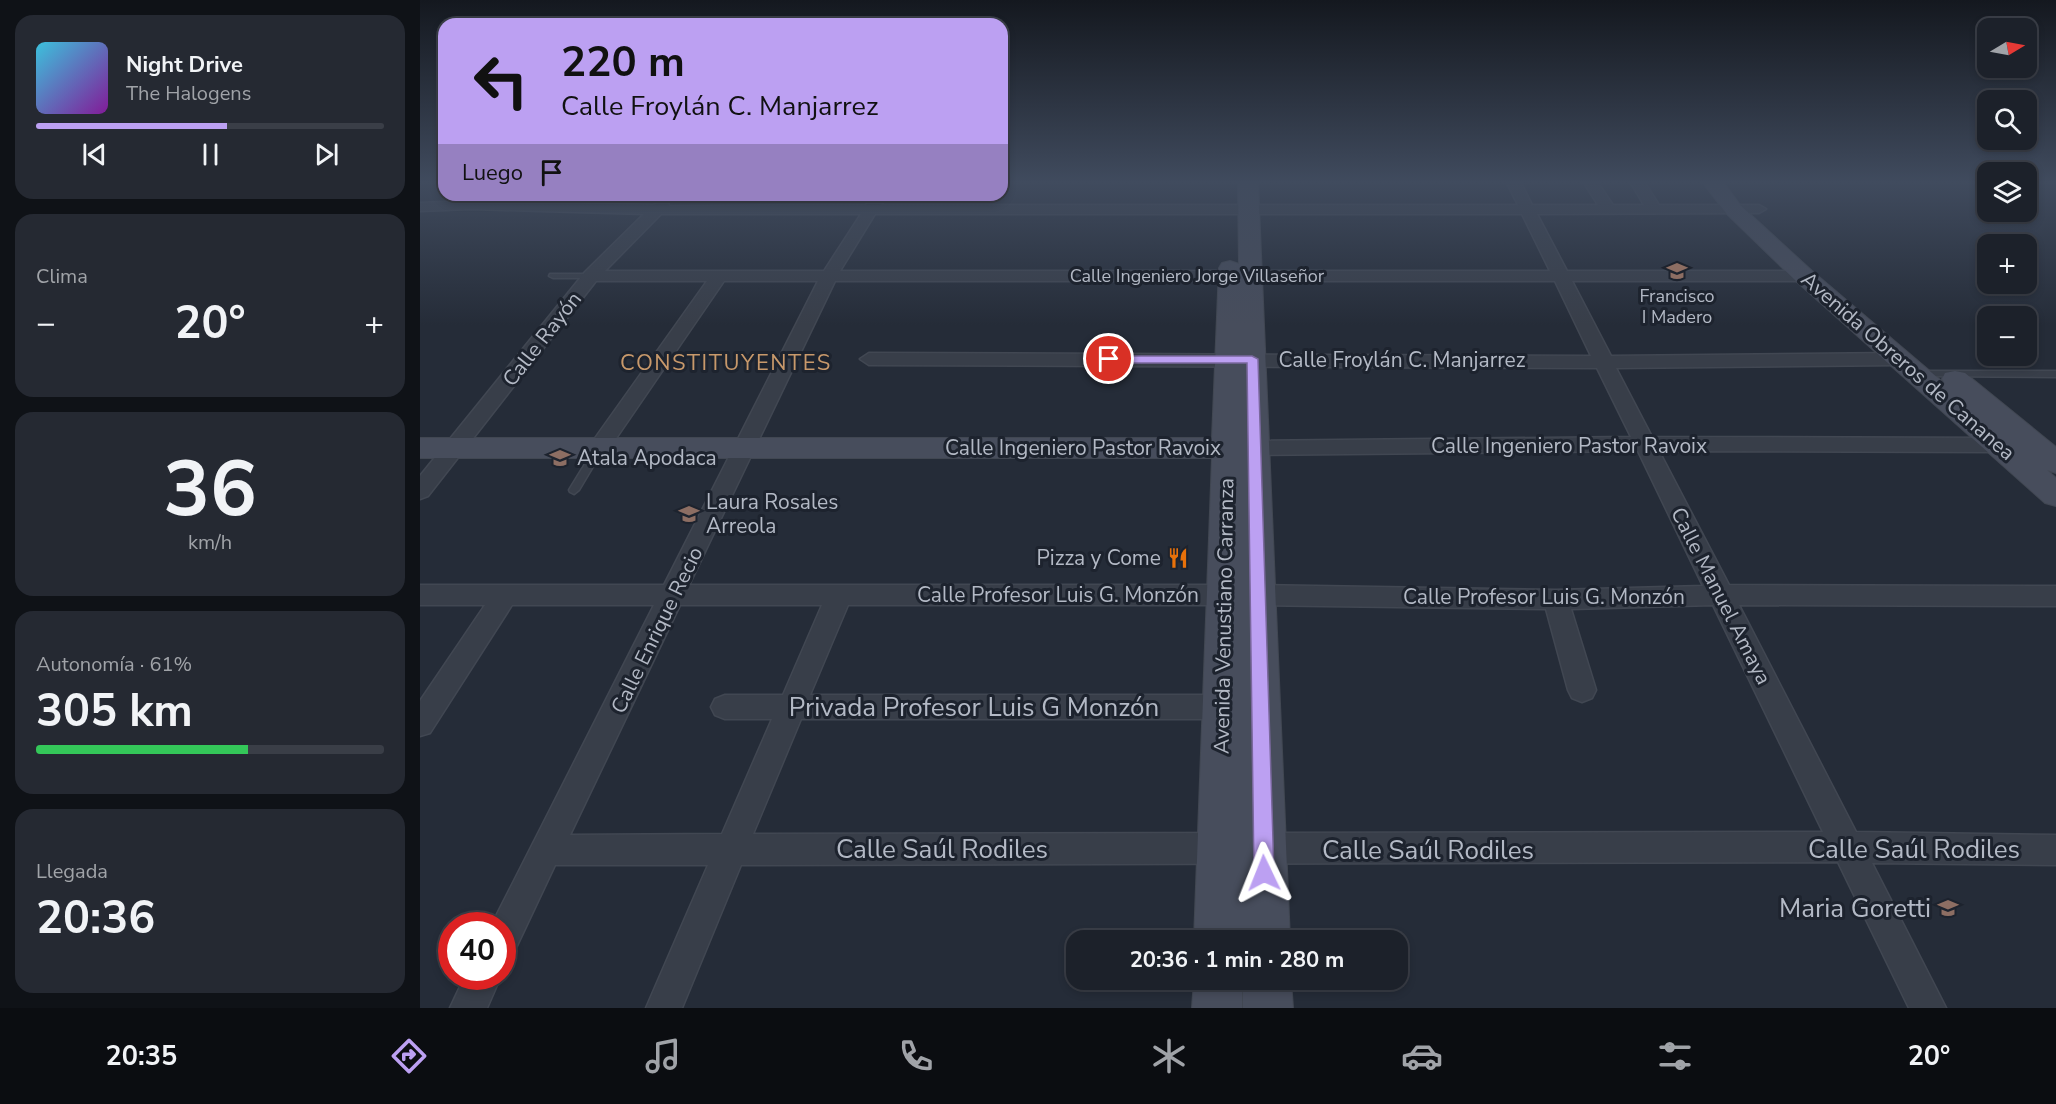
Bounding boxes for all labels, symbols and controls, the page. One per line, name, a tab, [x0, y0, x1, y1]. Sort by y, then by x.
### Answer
north arrow	[1977, 18, 2037, 78]
map controls	[1977, 18, 2037, 366]
text: 220 m	[561, 34, 685, 91]
icon: left	[462, 42, 540, 120]
text: Night Drive	[126, 50, 243, 80]
text: The Halogens	[126, 80, 251, 107]
text: Calle Froylán C. Manjarrez	[561, 88, 878, 125]
button: search	[1977, 90, 2037, 150]
icon: previous	[78, 138, 111, 171]
icon: pause	[194, 138, 227, 171]
icon: next	[310, 138, 343, 171]
icon: arrive	[535, 156, 568, 189]
text: Luego	[462, 158, 523, 188]
button: layers	[1977, 162, 2037, 222]
button: +	[1977, 234, 2037, 294]
school or university icon: Francisco I Madero	[1665, 259, 1689, 283]
text: Clima	[36, 263, 88, 290]
street label: Calle Ingeniero Jorge Villaseñor	[1070, 264, 1325, 288]
street label: Avenida Obreros de Cananea	[1795, 265, 2021, 467]
place label: Francisco I Madero	[1639, 284, 1715, 329]
street label: Calle Rayón	[496, 286, 588, 392]
text: 20°	[174, 293, 246, 354]
text: −	[36, 301, 56, 346]
text: +	[364, 301, 384, 346]
button: −	[1977, 306, 2037, 366]
pin	[1083, 333, 1134, 384]
icon: arrive	[1092, 342, 1125, 375]
street label: Calle Froylán C. Manjarrez	[1279, 346, 1526, 374]
district label: CONSTITUYENTES	[620, 348, 832, 378]
street label: Calle Ingeniero Pastor Ravoix	[1431, 432, 1707, 460]
street label: Calle Ingeniero Pastor Ravoix	[945, 434, 1221, 462]
text: 36	[163, 436, 257, 543]
place label: Atala Apodaca	[577, 444, 717, 472]
school or university icon: Atala Apodaca	[548, 446, 572, 470]
street label: Avenida Venustiano Carranza	[1208, 478, 1240, 754]
place label: Laura Rosales Arreola	[706, 488, 838, 540]
school or university icon: Laura Rosales Arreola	[677, 502, 701, 526]
street label: Calle Manuel Amaya	[1664, 503, 1778, 689]
text: km/h	[188, 529, 232, 556]
street label: Calle Enrique Recio	[604, 542, 710, 718]
place label: Pizza y Come	[1037, 544, 1161, 572]
restaurant icon: Pizza y Come	[1166, 546, 1190, 570]
street label: Calle Profesor Luis G. Monzón	[917, 581, 1199, 609]
street label: Calle Profesor Luis G. Monzón	[1403, 583, 1685, 611]
text: Autonomía · 61%	[36, 651, 192, 678]
text: 305 km	[36, 681, 193, 742]
street label: Privada Profesor Luis G Monzón	[789, 690, 1159, 725]
street label: Calle Saúl Rodiles	[836, 832, 1048, 867]
street label: Calle Saúl Rodiles	[1808, 832, 2020, 867]
street label: Calle Saúl Rodiles	[1322, 833, 1534, 868]
position arrow	[1232, 841, 1296, 905]
text: Llegada	[36, 858, 108, 885]
text: 20:36	[36, 888, 155, 949]
place label: Maria Goretti	[1779, 891, 1931, 926]
school or university icon: Maria Goretti	[1936, 896, 1960, 920]
speed limit sign: 40	[438, 912, 516, 990]
text: 20:36 · 1 min · 280 m	[1130, 945, 1344, 975]
icon: directions	[388, 1035, 430, 1077]
icon: music	[642, 1035, 684, 1077]
icon: phone	[895, 1035, 937, 1077]
icon: climate	[1148, 1035, 1190, 1077]
icon: car	[1401, 1035, 1443, 1077]
icon: filters	[1654, 1035, 1696, 1077]
text: 20:35	[106, 1038, 177, 1075]
text: 20°	[1908, 1038, 1950, 1075]

